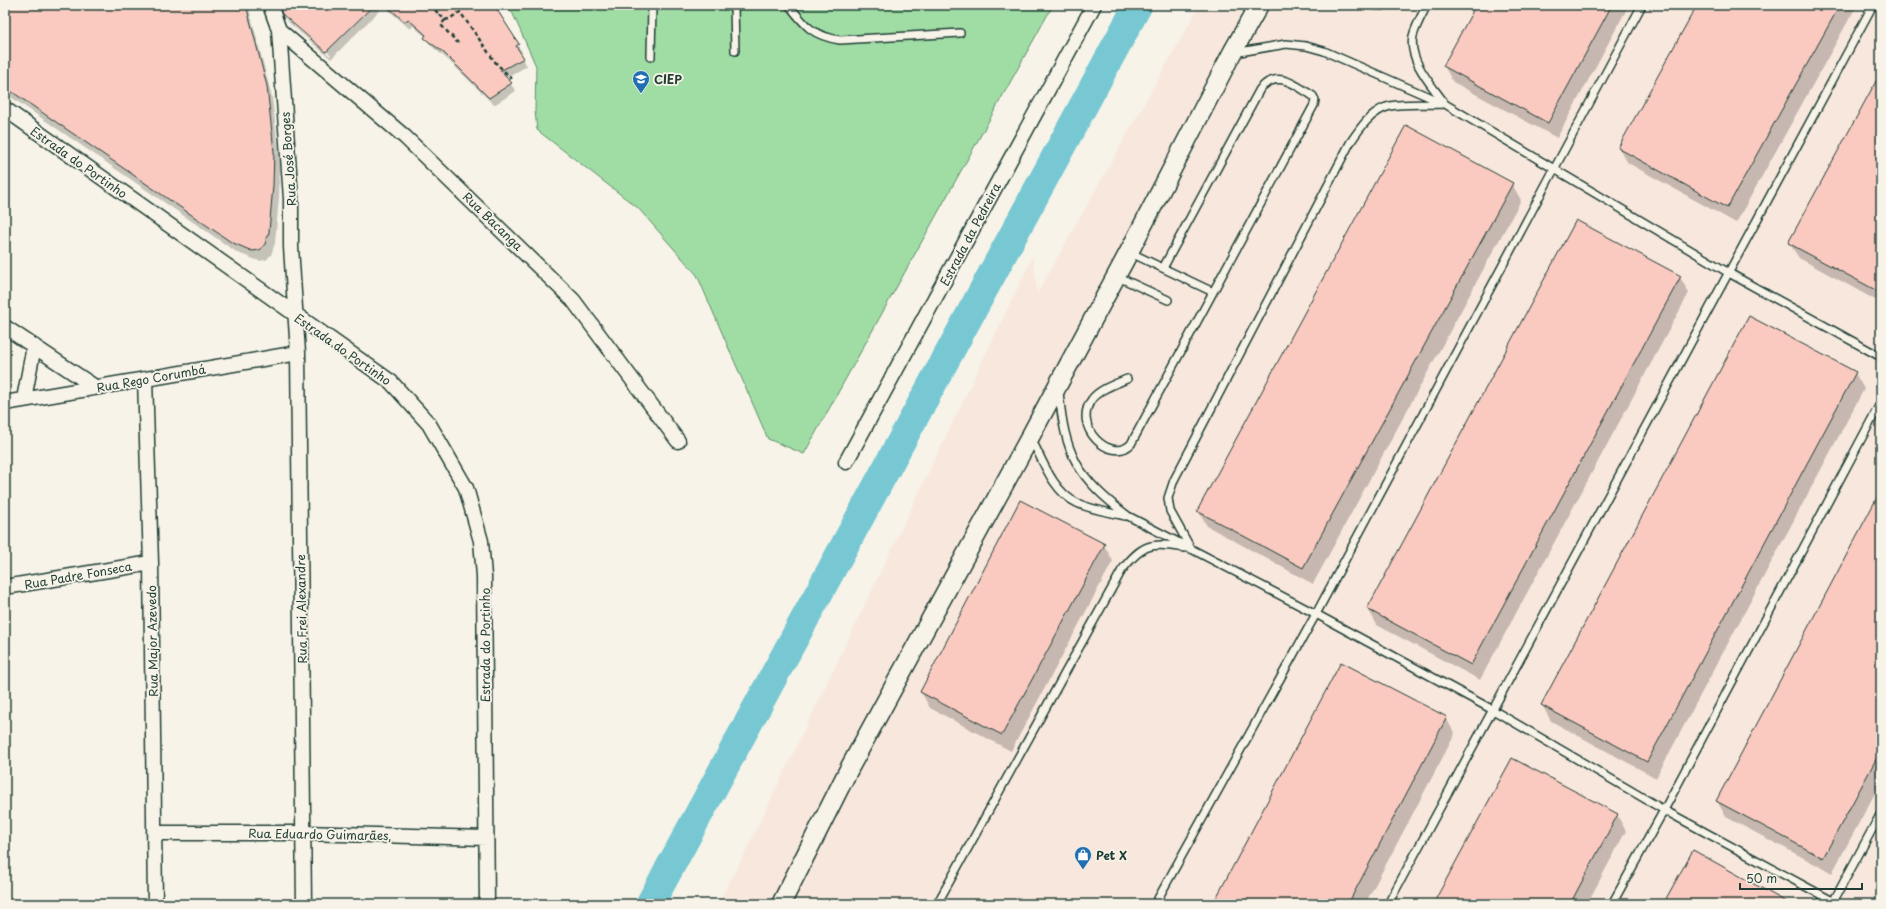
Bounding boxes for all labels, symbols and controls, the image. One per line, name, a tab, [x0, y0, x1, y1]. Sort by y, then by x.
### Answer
school or university icon: CIEP	[631, 69, 651, 94]
place label: CIEP	[654, 70, 682, 88]
street label: Rua José Borges	[276, 111, 300, 207]
street label: Estrada do Portinho	[27, 122, 131, 202]
street label: Estrada da Pedreira	[935, 179, 1005, 289]
street label: Rua Bacanga	[459, 188, 527, 255]
street label: Estrada do Portinho	[291, 309, 395, 389]
street label: Rua Rego Corumbá	[95, 359, 207, 396]
street label: Rua Frei Alexandre	[291, 554, 311, 664]
street label: Rua Padre Fonseca	[23, 557, 134, 593]
street label: Rua Major Azevedo	[142, 585, 162, 697]
street label: Estrada do Portinho	[476, 588, 494, 702]
street label: Rua Eduardo Guimarães,	[248, 824, 392, 844]
shop icon: Pet X	[1073, 845, 1093, 870]
place label: Pet X	[1096, 846, 1127, 864]
scale bar	[1740, 865, 1862, 891]
text: 50 m	[1746, 869, 1777, 887]

